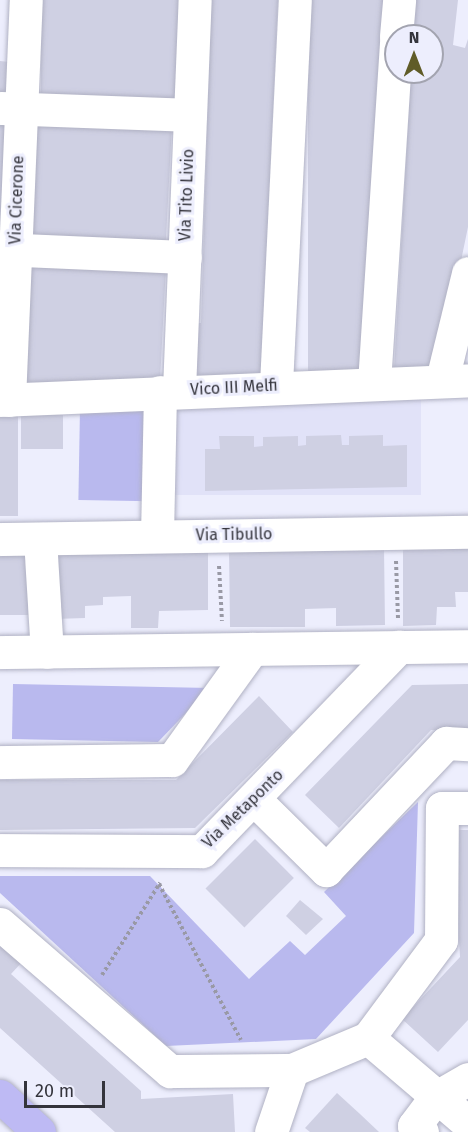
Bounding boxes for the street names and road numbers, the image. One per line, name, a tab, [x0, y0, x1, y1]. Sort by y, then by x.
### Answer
street label: Via Tito Livio	[176, 148, 198, 242]
street label: Via Cicerone	[6, 155, 28, 245]
street label: Vico III Melfi	[190, 376, 278, 400]
street label: Via Tibullo	[196, 525, 272, 545]
street label: Via Metaponto	[199, 766, 287, 852]

